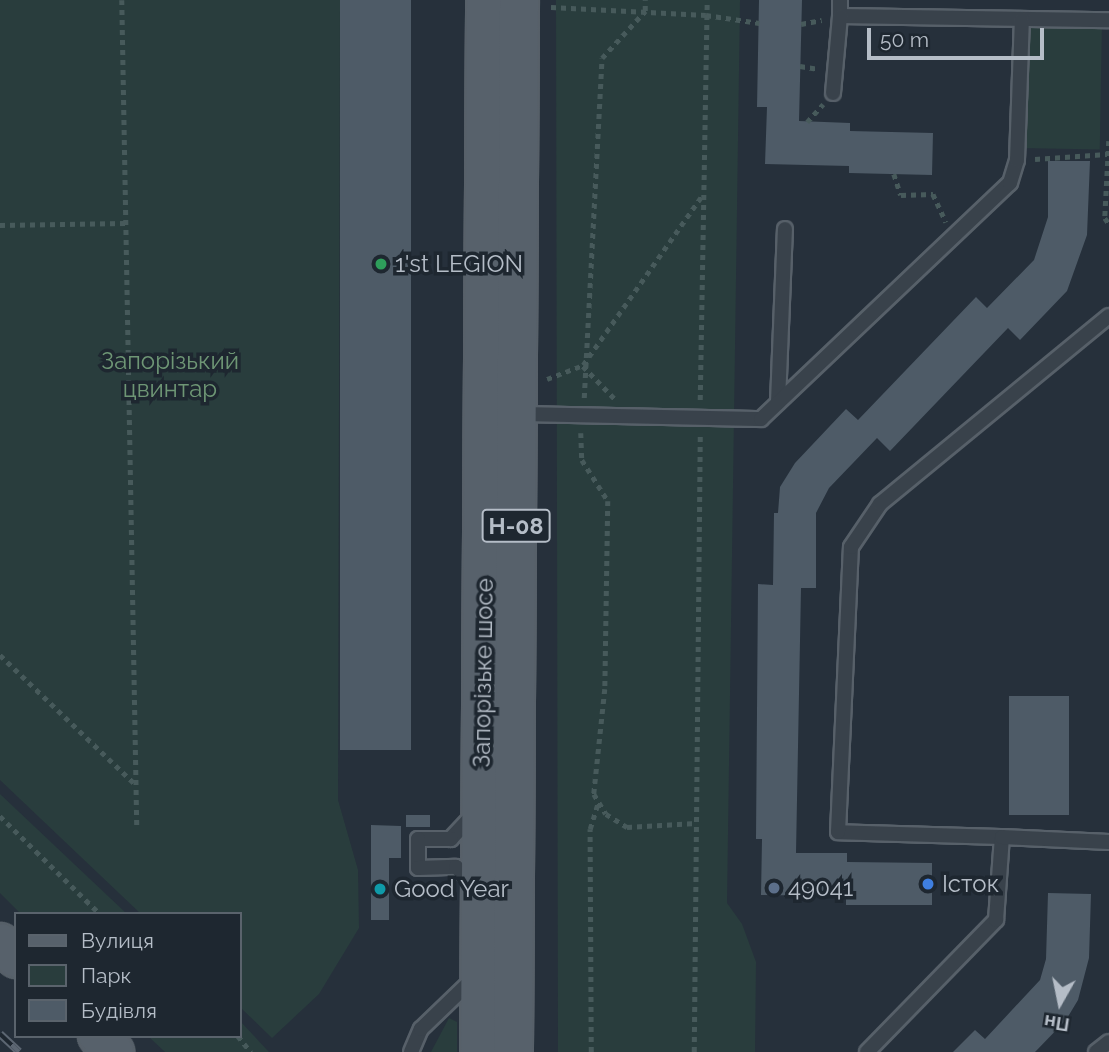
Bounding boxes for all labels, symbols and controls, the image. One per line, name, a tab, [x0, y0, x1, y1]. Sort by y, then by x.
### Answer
scale bar	[871, 14, 1048, 58]
text: 50 m	[880, 27, 929, 52]
place label: 1'st LEGION	[395, 250, 523, 278]
marker: 1'st LEGION	[373, 256, 389, 272]
park label: Запорізький цвинтар	[101, 347, 239, 403]
road number: Н-08	[481, 506, 551, 546]
street label: Запорізьке шосе	[467, 578, 499, 768]
place label: Істок	[942, 870, 999, 898]
place label: 49041	[788, 874, 853, 902]
place label: Good Year	[394, 875, 510, 903]
marker: Істок	[920, 876, 936, 892]
marker: 49041	[766, 880, 782, 896]
marker: Good Year	[372, 881, 388, 897]
legend	[14, 912, 242, 1038]
text: Вулиця	[81, 928, 154, 953]
text: Парк	[81, 963, 131, 988]
north arrow	[1025, 968, 1095, 1038]
text: Будівля	[81, 998, 157, 1023]
text: Пн	[1043, 1011, 1071, 1037]

